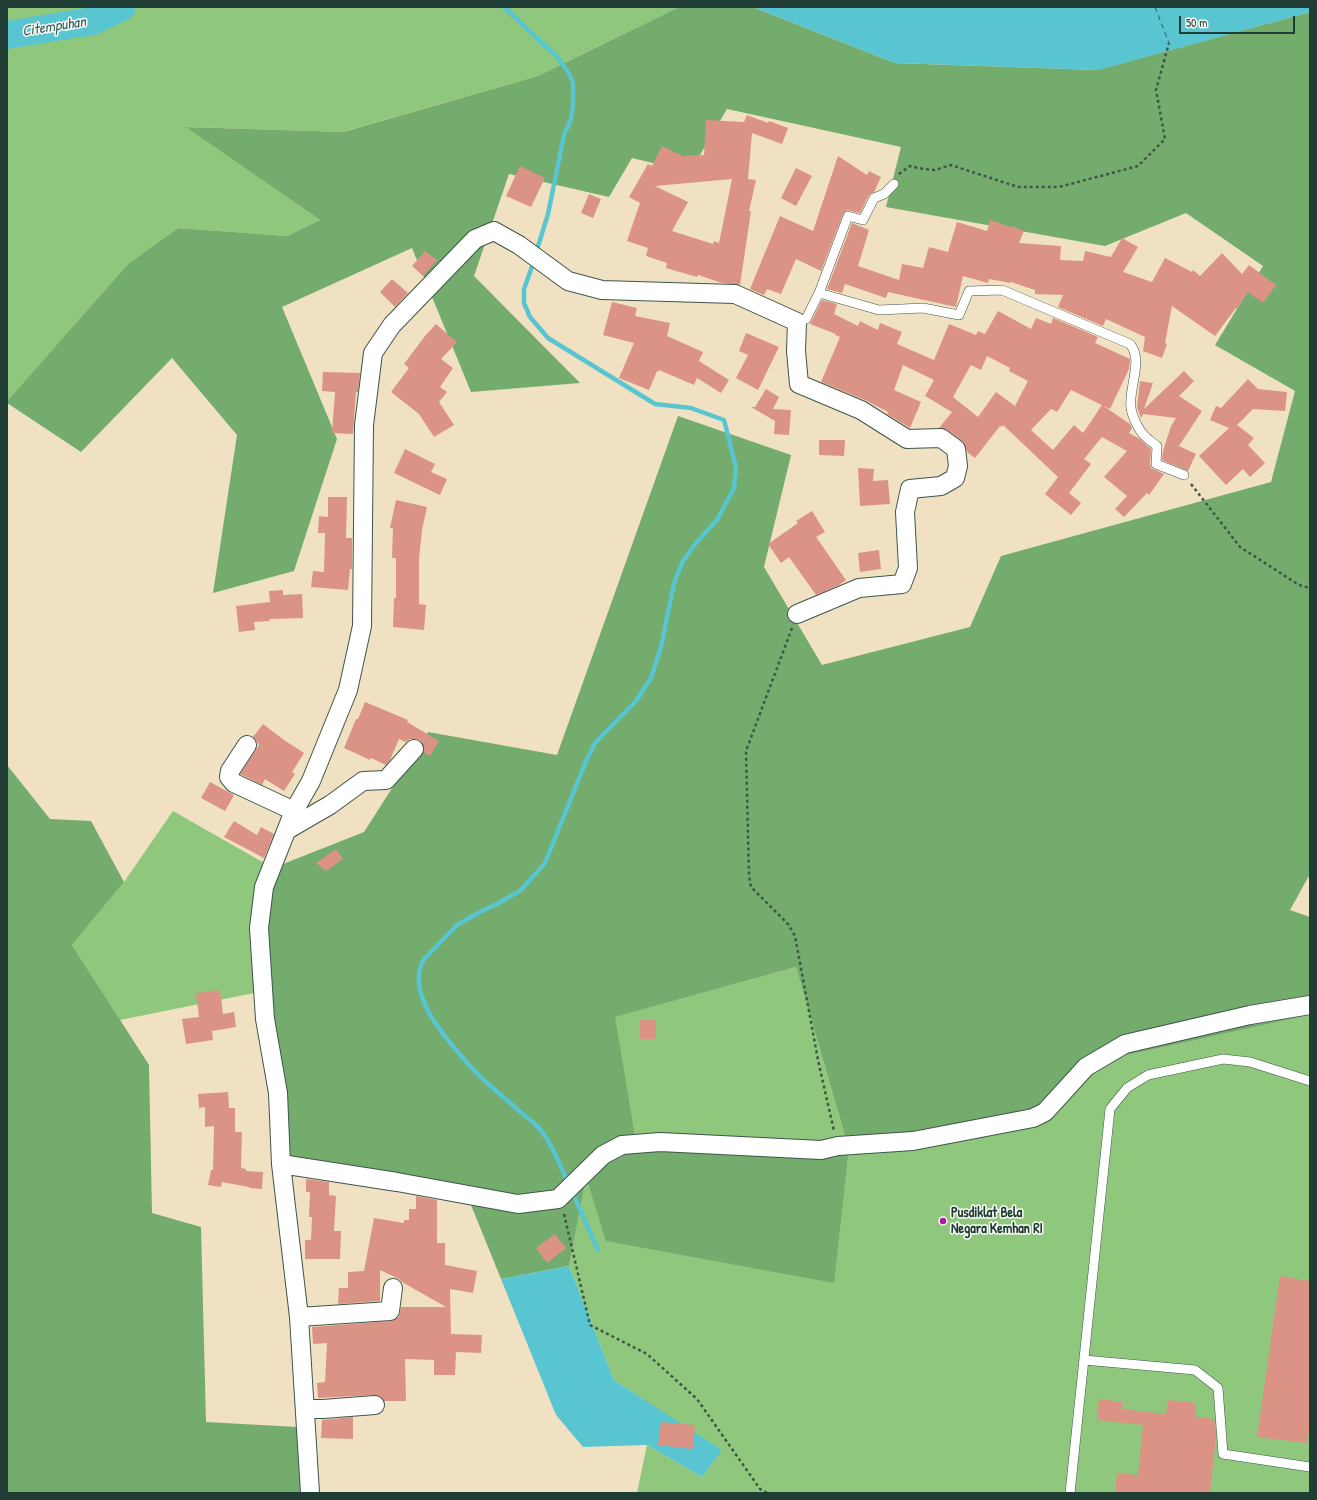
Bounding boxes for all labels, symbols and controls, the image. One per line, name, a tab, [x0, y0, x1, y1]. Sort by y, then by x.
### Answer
scale bar	[1181, 8, 1297, 34]
water label: Citempuhan	[21, 13, 87, 41]
text: 50 m	[1186, 14, 1207, 31]
place label: Pusdiklat Bela Negara Kemhan RI	[951, 1205, 1043, 1238]
marker: Pusdiklat Bela Negara Kemhan RI	[938, 1216, 948, 1226]

